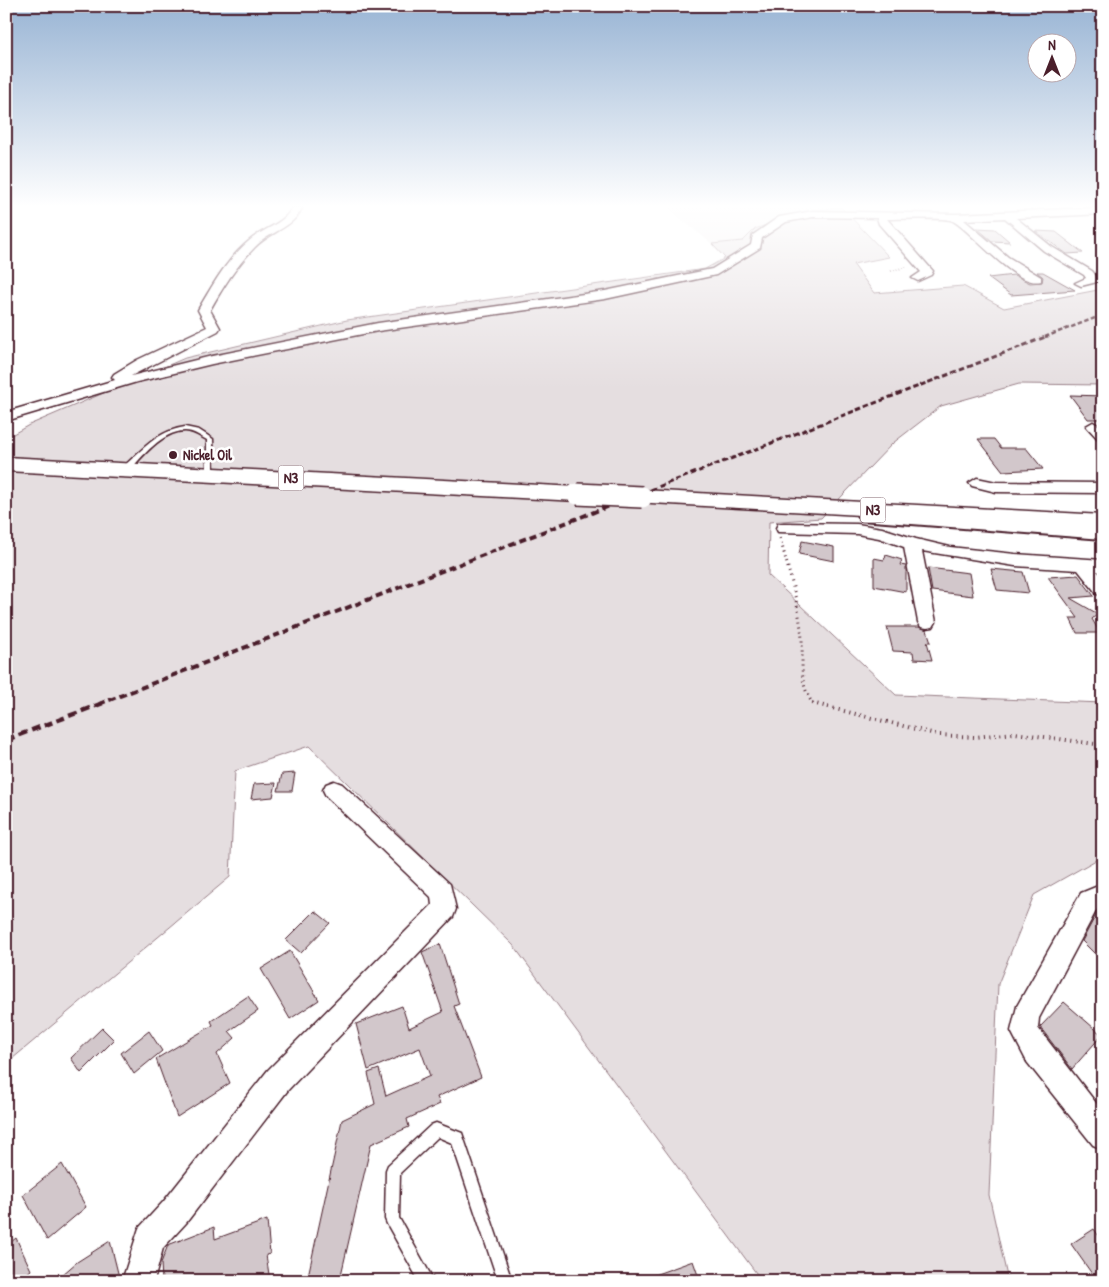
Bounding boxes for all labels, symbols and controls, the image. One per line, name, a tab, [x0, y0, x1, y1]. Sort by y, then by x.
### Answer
north arrow	[1026, 32, 1076, 82]
text: N	[1048, 35, 1056, 54]
place label: Nickel Oil	[183, 445, 232, 464]
marker: Nickel Oil	[167, 449, 179, 461]
road number: N3	[278, 466, 304, 490]
road number: N3	[860, 498, 886, 522]

